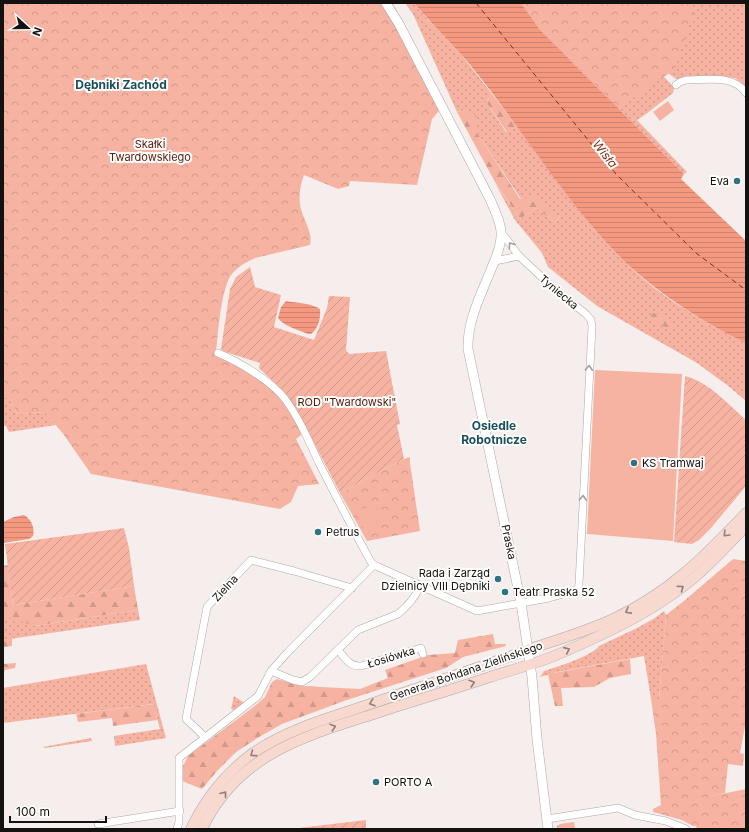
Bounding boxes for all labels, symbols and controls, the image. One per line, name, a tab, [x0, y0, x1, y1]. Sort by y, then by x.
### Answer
north arrow	[8, 8, 48, 48]
text: N	[29, 25, 45, 38]
district label: Dębniki Zachód	[75, 77, 167, 92]
park label: Skałki Twardowskiego	[109, 137, 191, 164]
water label: Wisła	[590, 137, 621, 171]
place label: Eva	[710, 174, 729, 188]
marker: Eva	[732, 176, 742, 186]
one-way arrow	[509, 242, 516, 249]
street label: Tyniecka	[537, 272, 581, 312]
one-way arrow	[585, 365, 594, 371]
park label: ROD "Twardowski"	[298, 395, 396, 409]
district label: Osiedle Robotnicze	[461, 418, 527, 447]
place label: KS Tramwaj	[642, 456, 704, 470]
marker: KS Tramwaj	[629, 458, 639, 468]
one-way arrow	[579, 495, 587, 501]
street label: Praska	[498, 523, 520, 561]
place label: Petrus	[326, 525, 360, 539]
marker: Petrus	[313, 527, 323, 537]
one-way arrow	[723, 529, 730, 537]
place label: Rada i Zarząd Dzielnicy VIII Dębniki	[381, 566, 490, 593]
street label: Zielna	[209, 572, 241, 604]
marker: Rada i Zarząd Dzielnicy VIII Dębniki	[493, 574, 503, 584]
place label: Teatr Praska 52	[513, 585, 595, 599]
one-way arrow	[676, 586, 683, 593]
marker: Teatr Praska 52	[500, 587, 510, 597]
one-way arrow	[625, 606, 633, 614]
street label: Generała Bohdana Zielińskiego	[388, 638, 545, 704]
street label: Łosiówka	[365, 643, 417, 671]
one-way arrow	[562, 647, 570, 655]
one-way arrow	[469, 679, 476, 688]
one-way arrow	[369, 698, 376, 707]
one-way arrow	[329, 723, 336, 732]
one-way arrow	[250, 749, 257, 757]
place label: PORTO A	[384, 775, 433, 789]
marker: PORTO A	[371, 777, 381, 787]
one-way arrow	[219, 792, 226, 799]
scale bar	[10, 798, 106, 824]
text: 100 m	[16, 804, 50, 819]

